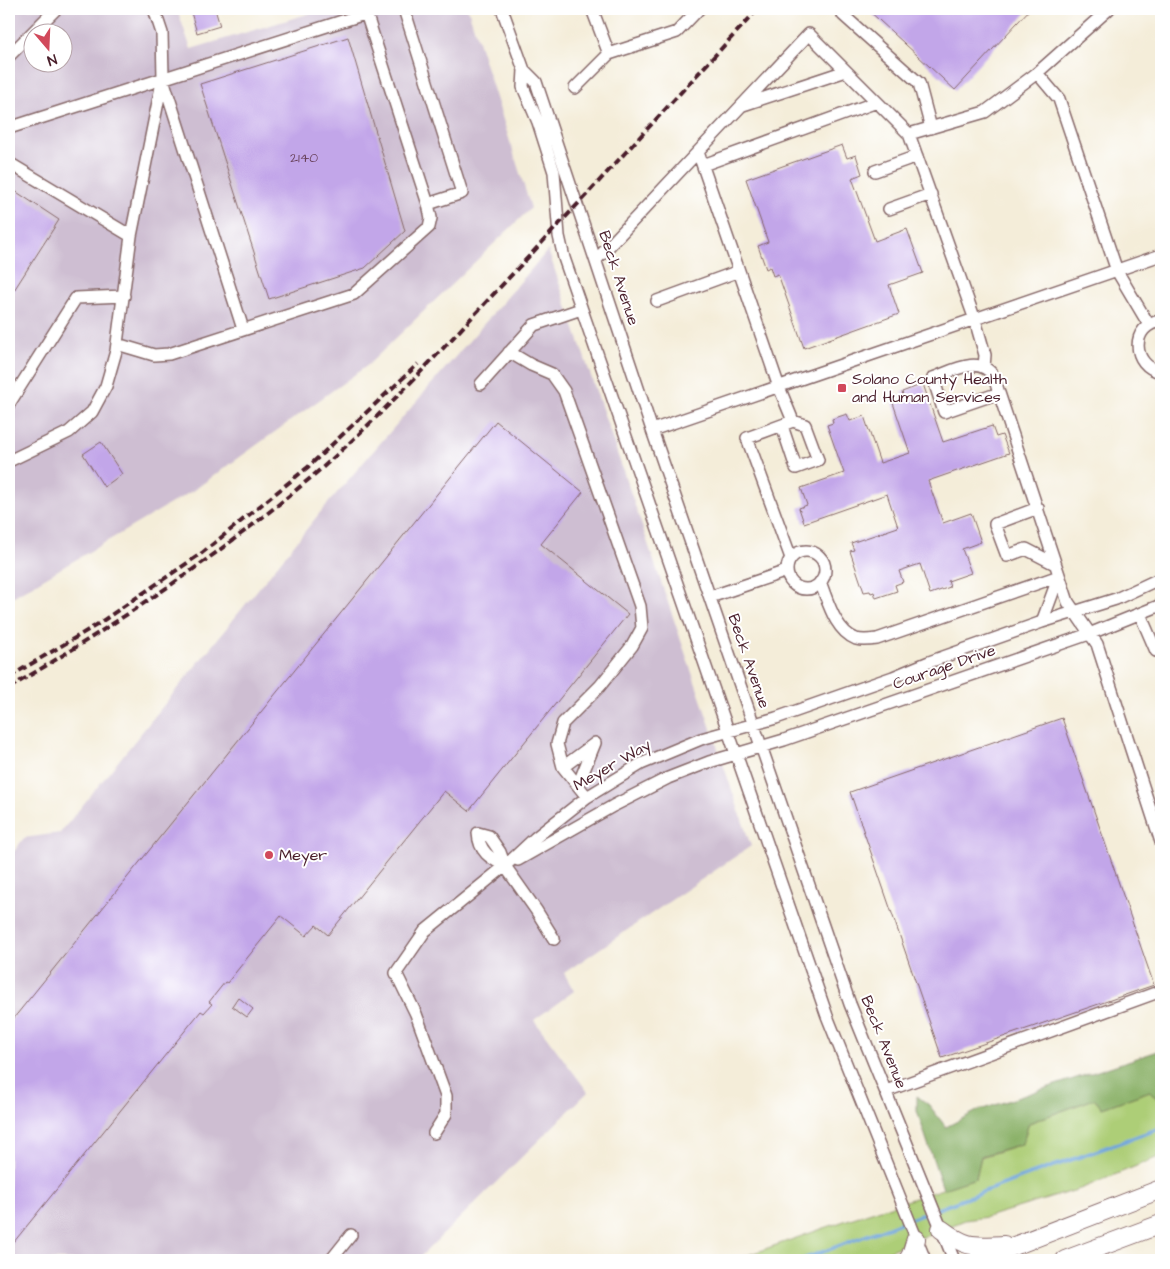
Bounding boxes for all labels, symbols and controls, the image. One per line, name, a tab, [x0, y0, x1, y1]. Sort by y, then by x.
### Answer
north arrow	[22, 22, 72, 72]
text: N	[44, 48, 59, 70]
house number: 2140	[290, 148, 318, 168]
street label: Beck Avenue	[593, 228, 645, 329]
place label: Solano County Health and Human Services	[852, 368, 1007, 408]
marker: Solano County Health and Human Services	[836, 382, 848, 394]
street label: Beck Avenue	[723, 611, 776, 711]
street label: Courage Drive	[890, 639, 999, 696]
street label: Meyer Way	[569, 734, 656, 797]
place label: Meyer	[279, 844, 327, 867]
marker: Meyer	[263, 849, 275, 861]
street label: Beck Avenue	[855, 992, 913, 1092]

